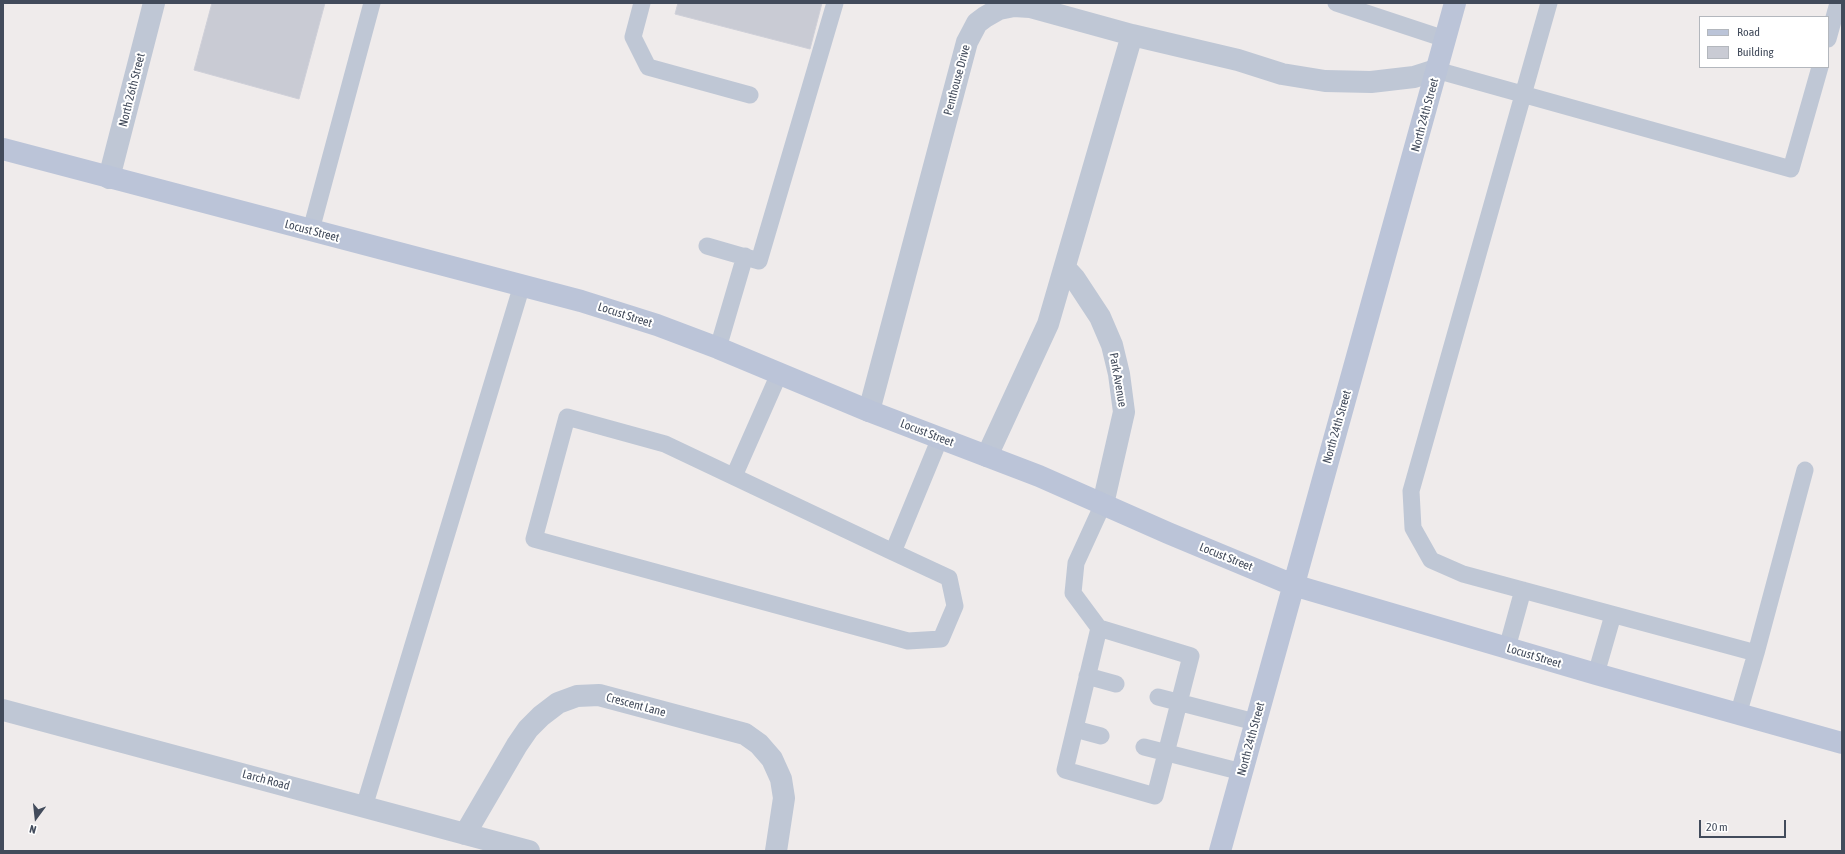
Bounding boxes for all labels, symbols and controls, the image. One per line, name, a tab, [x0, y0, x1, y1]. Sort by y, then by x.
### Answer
legend	[1699, 16, 1829, 68]
text: Road	[1737, 25, 1760, 39]
street label: Penthouse Drive	[941, 43, 973, 117]
text: Building	[1737, 45, 1774, 59]
street label: North 26th Street	[116, 52, 148, 128]
street label: North 24th Street	[1408, 77, 1442, 153]
street label: Locust Street	[283, 217, 341, 245]
street label: Locust Street	[596, 299, 654, 331]
street label: Park Avenue	[1106, 352, 1130, 408]
street label: North 24th Street	[1320, 389, 1354, 465]
street label: Locust Street	[898, 416, 956, 450]
street label: Locust Street	[1197, 540, 1255, 574]
street label: Locust Street	[1505, 641, 1563, 671]
street label: Crescent Lane	[605, 690, 667, 720]
street label: North 24th Street	[1234, 701, 1268, 777]
street label: Larch Road	[241, 767, 291, 793]
north arrow	[16, 798, 56, 838]
scale bar	[1701, 812, 1788, 838]
text: 20 m	[1706, 820, 1728, 834]
text: N	[28, 823, 38, 836]

